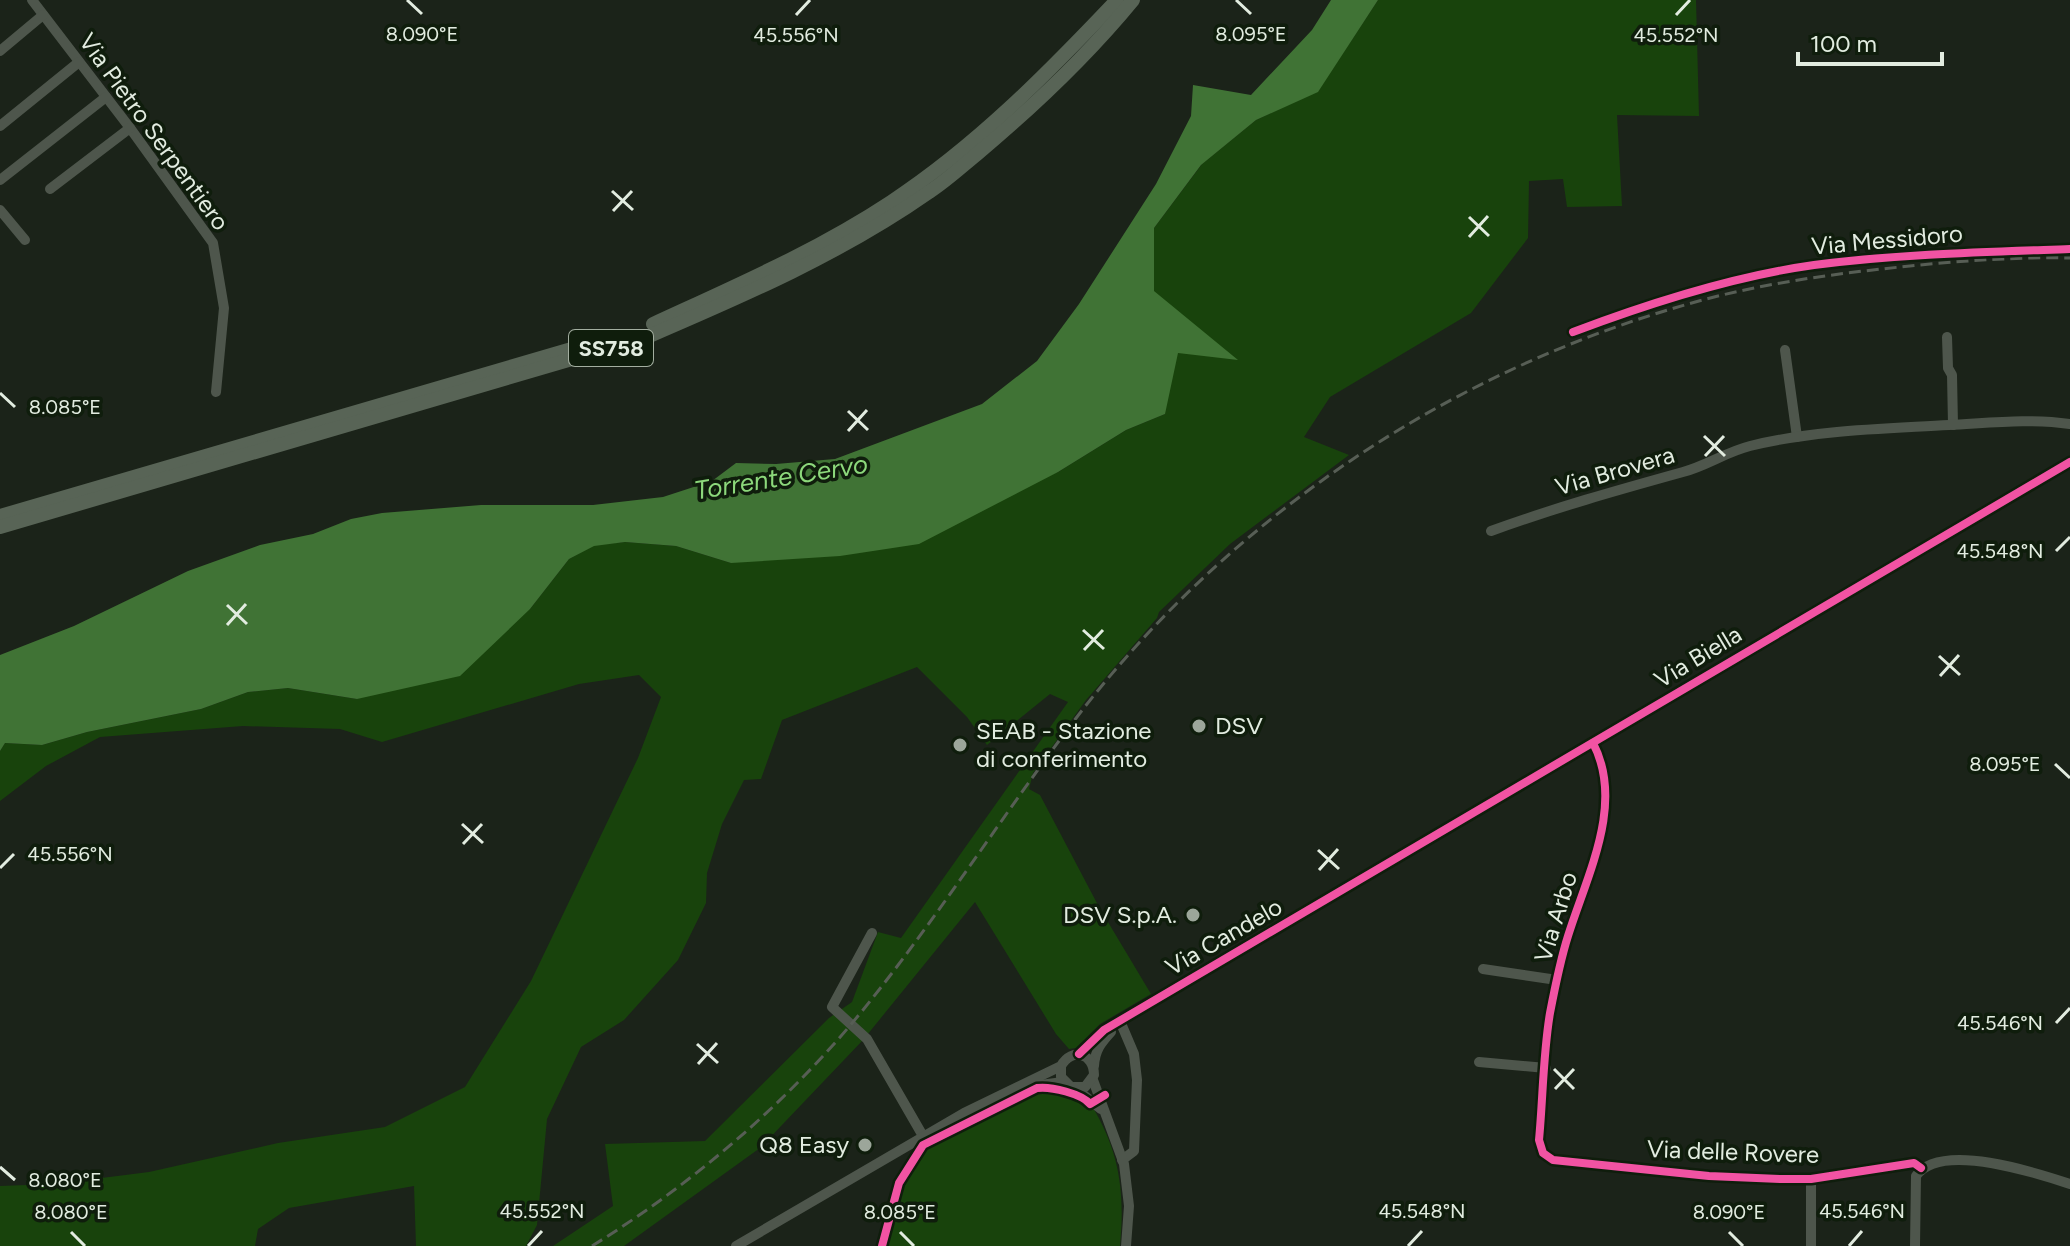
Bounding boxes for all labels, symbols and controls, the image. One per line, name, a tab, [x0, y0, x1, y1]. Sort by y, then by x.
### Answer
scale bar	[1798, 16, 1942, 66]
text: 8.090°E	[386, 22, 458, 46]
text: 8.095°E	[1215, 22, 1287, 46]
text: 45.556°N	[753, 23, 839, 47]
text: 45.552°N	[1633, 23, 1719, 47]
street label: Via Pietro Serpentiero	[73, 28, 236, 236]
text: 100 m	[1810, 29, 1877, 58]
street label: Via Messidoro	[1810, 218, 1964, 261]
road number: SS758	[569, 330, 653, 366]
text: 8.085°E	[29, 395, 101, 419]
street label: Via Brovera	[1552, 440, 1678, 501]
water label: Torrente Cervo	[692, 448, 870, 506]
text: 45.548°N	[1956, 539, 2044, 563]
street label: Via Biella	[1649, 619, 1747, 694]
place label: DSV	[1215, 711, 1263, 740]
place label: SEAB - Stazione di conferimento	[976, 716, 1151, 773]
marker: DSV	[1190, 717, 1208, 735]
marker: SEAB - Stazione di conferimento	[951, 736, 969, 754]
text: 8.095°E	[1969, 752, 2041, 776]
text: 45.556°N	[27, 842, 113, 866]
street label: Via Arbo	[1528, 868, 1583, 965]
street label: Via Candelo	[1160, 892, 1287, 982]
place label: DSV S.p.A.	[1063, 900, 1177, 929]
marker: DSV S.p.A.	[1184, 906, 1202, 924]
text: 45.546°N	[1957, 1011, 2043, 1035]
place label: Q8 Easy	[759, 1130, 849, 1159]
street label: Via delle Rovere	[1646, 1134, 1820, 1169]
marker: Q8 Easy	[856, 1136, 874, 1154]
text: 8.080°E	[28, 1168, 102, 1192]
text: 45.552°N	[499, 1199, 585, 1223]
text: 45.548°N	[1378, 1199, 1466, 1223]
text: 45.546°N	[1819, 1199, 1905, 1223]
text: 8.080°E	[34, 1200, 108, 1224]
text: 8.085°E	[864, 1200, 936, 1224]
text: 8.090°E	[1693, 1200, 1765, 1224]

